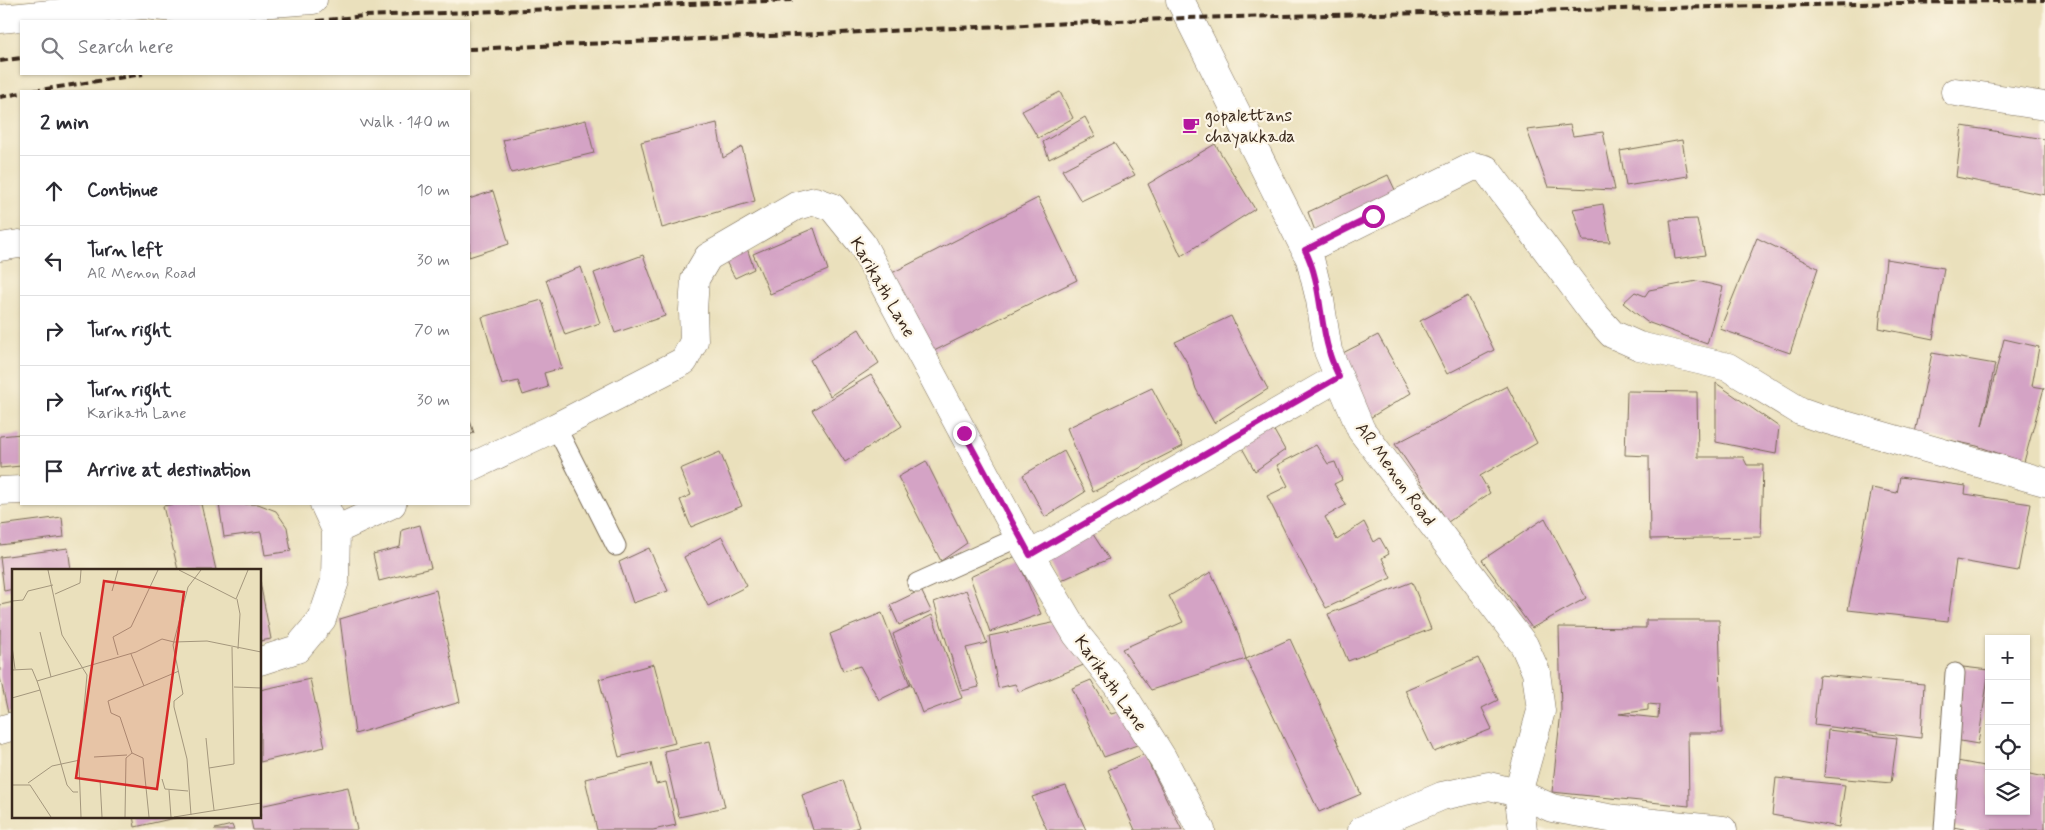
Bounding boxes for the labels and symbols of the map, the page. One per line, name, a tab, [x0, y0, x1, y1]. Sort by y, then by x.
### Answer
place label: gopalettans chayakkada	[1205, 104, 1295, 149]
cafe icon: gopalettans chayakkada	[1181, 115, 1201, 135]
route start	[1362, 205, 1385, 228]
street label: Karikath Lane	[844, 233, 921, 342]
street label: AR Menon Road	[1349, 418, 1441, 531]
route end	[953, 422, 976, 445]
inset map	[12, 569, 261, 818]
street label: Karikath Lane	[1068, 631, 1152, 736]

